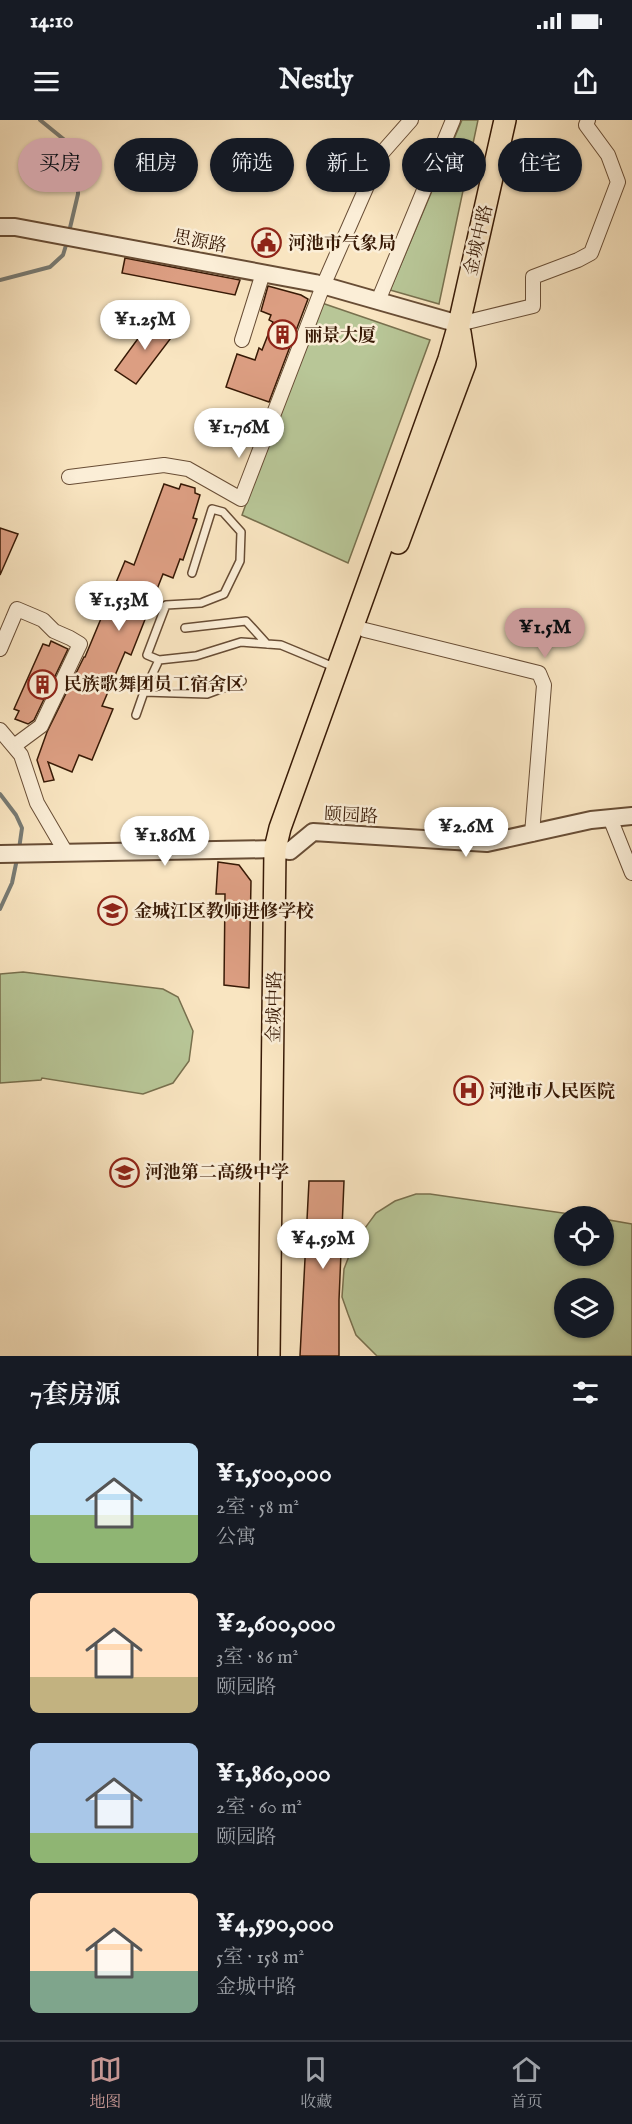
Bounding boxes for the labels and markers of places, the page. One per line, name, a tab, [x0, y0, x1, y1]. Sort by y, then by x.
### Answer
public building icon: 河池市气象局	[251, 227, 283, 259]
place label: 河池市气象局	[288, 233, 396, 256]
pin: ¥1.25M	[96, 300, 194, 351]
building icon: 丽景大厦	[267, 319, 299, 351]
place label: 丽景大厦	[304, 325, 376, 348]
pin: ¥1.76M	[190, 408, 288, 459]
pin: ¥1.53M	[70, 581, 168, 632]
pin: ¥1.5M	[503, 608, 587, 659]
building icon: 民族歌舞团员工宿舍区	[27, 668, 59, 700]
place label: 民族歌舞团员工宿舍区	[64, 674, 244, 697]
pin: ¥2.6M	[424, 807, 508, 858]
pin: ¥1.86M	[116, 816, 214, 867]
school or university icon: 金城江区教师进修学校	[97, 895, 129, 927]
place label: 金城江区教师进修学校	[134, 901, 314, 924]
hospital icon: 河池市人民医院	[452, 1075, 484, 1107]
place label: 河池市人民医院	[489, 1081, 615, 1104]
school or university icon: 河池第二高级中学	[108, 1156, 140, 1188]
place label: 河池第二高级中学	[145, 1162, 289, 1185]
pin: ¥4.59M	[274, 1219, 372, 1270]

